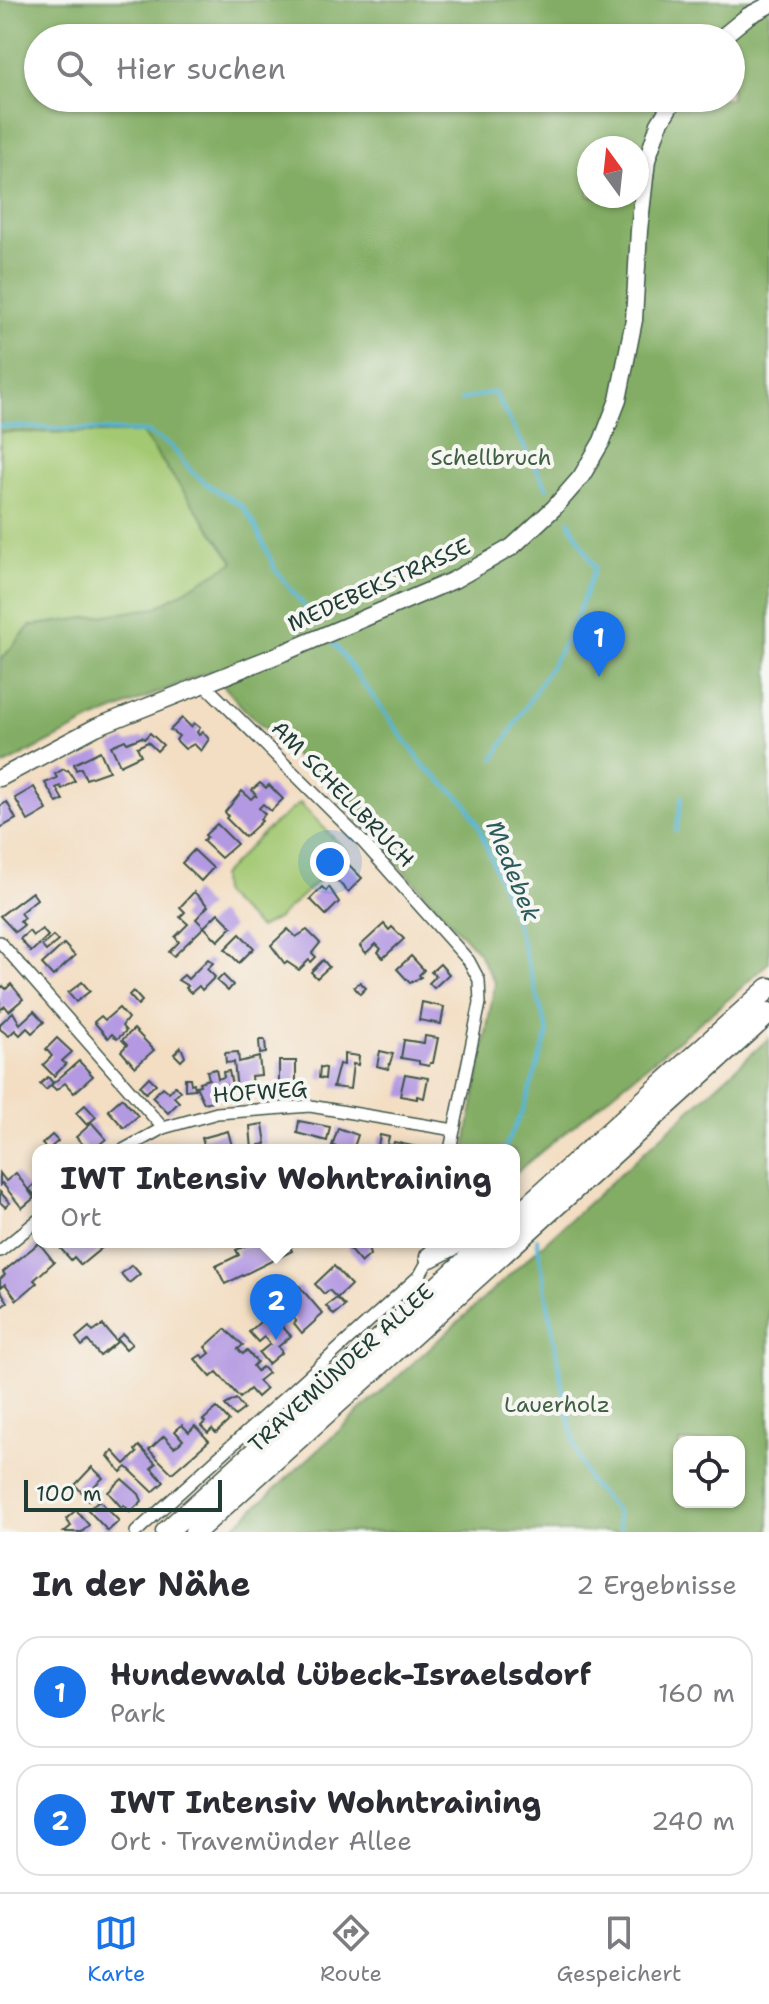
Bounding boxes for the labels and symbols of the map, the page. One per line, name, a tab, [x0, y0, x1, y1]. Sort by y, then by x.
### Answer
north arrow	[577, 136, 649, 208]
park label: Schellbruch	[430, 443, 552, 472]
street label: MEDEBEKSTRASSE	[283, 532, 475, 638]
pin: 1	[573, 611, 625, 677]
street label: AM SCHELLBRUCH	[265, 714, 421, 874]
water label: Medebek	[478, 816, 548, 927]
your location	[310, 842, 350, 882]
street label: HOFWEG	[212, 1074, 309, 1110]
pin: 2	[250, 1274, 302, 1340]
street label: TRAVEMÜNDER ALLEE	[242, 1277, 440, 1459]
park label: Lauerholz	[504, 1390, 610, 1419]
scale bar	[24, 1476, 222, 1512]

